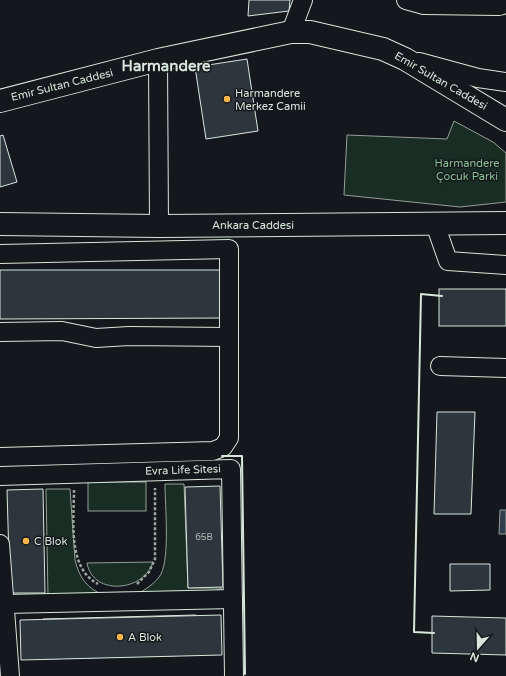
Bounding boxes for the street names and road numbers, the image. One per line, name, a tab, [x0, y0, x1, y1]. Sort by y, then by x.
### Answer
street label: Emir Sultan Caddesi	[392, 49, 490, 113]
street label: Emir Sultan Caddesi	[10, 66, 114, 104]
street label: Ankara Caddesi	[212, 219, 294, 232]
street label: Evra Life Sitesi	[145, 462, 221, 478]

